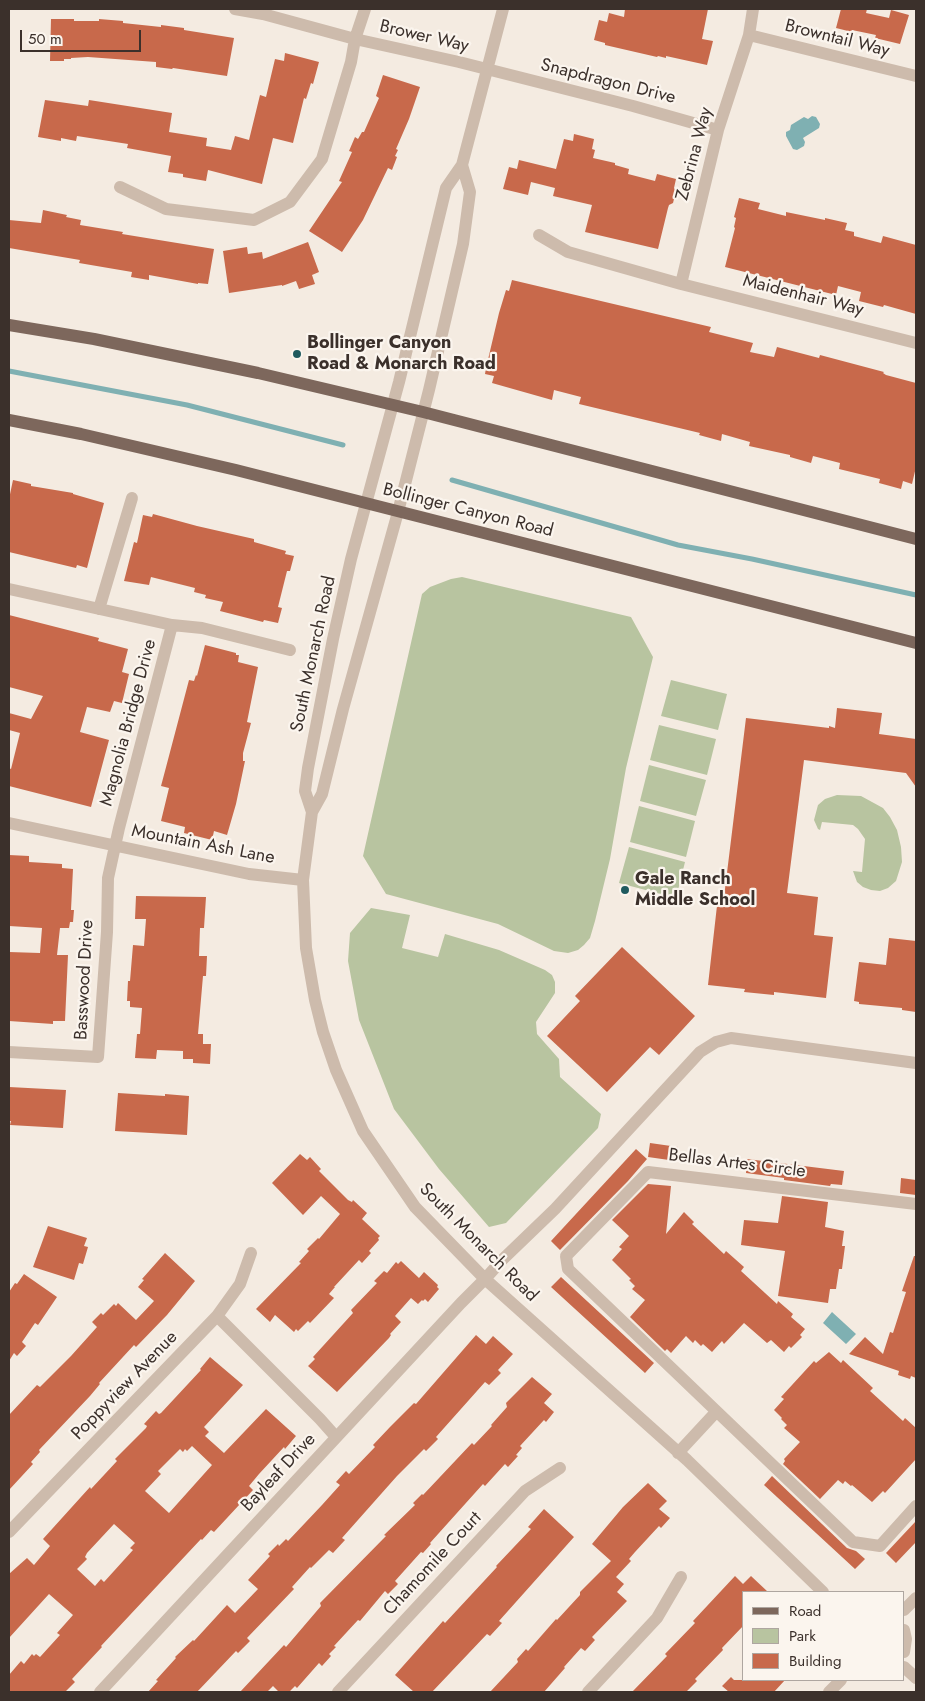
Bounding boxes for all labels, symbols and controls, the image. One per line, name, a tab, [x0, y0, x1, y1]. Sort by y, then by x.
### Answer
street label: Brower Way	[377, 16, 471, 58]
street label: Browntail Way	[783, 16, 891, 62]
scale bar	[22, 20, 144, 52]
text: 50 m	[28, 28, 62, 50]
street label: Snapdragon Drive	[538, 55, 678, 109]
street label: Zebrina Way	[672, 105, 718, 203]
street label: Maidenhair Way	[740, 271, 866, 321]
place label: Bollinger Canyon Road & Monarch Road	[307, 333, 496, 376]
marker: Bollinger Canyon Road & Monarch Road	[291, 348, 303, 360]
street label: Bollinger Canyon Road	[381, 479, 555, 543]
street label: South Monarch Road	[287, 574, 341, 734]
street label: Magnolia Bridge Drive	[96, 637, 162, 809]
street label: Mountain Ash Lane	[130, 821, 276, 869]
place label: Gale Ranch Middle School	[635, 869, 755, 912]
marker: Gale Ranch Middle School	[619, 884, 631, 896]
street label: Basswood Drive	[71, 919, 99, 1041]
street label: Bellas Artes Circle	[667, 1145, 807, 1183]
street label: South Monarch Road	[414, 1179, 542, 1307]
street label: Poppyview Avenue	[68, 1327, 182, 1445]
street label: Bayleaf Drive	[237, 1429, 321, 1517]
street label: Chamomile Court	[379, 1508, 487, 1620]
legend	[742, 1591, 905, 1681]
text: Road	[789, 1600, 821, 1622]
text: Park	[789, 1625, 816, 1647]
text: Building	[789, 1650, 841, 1672]

